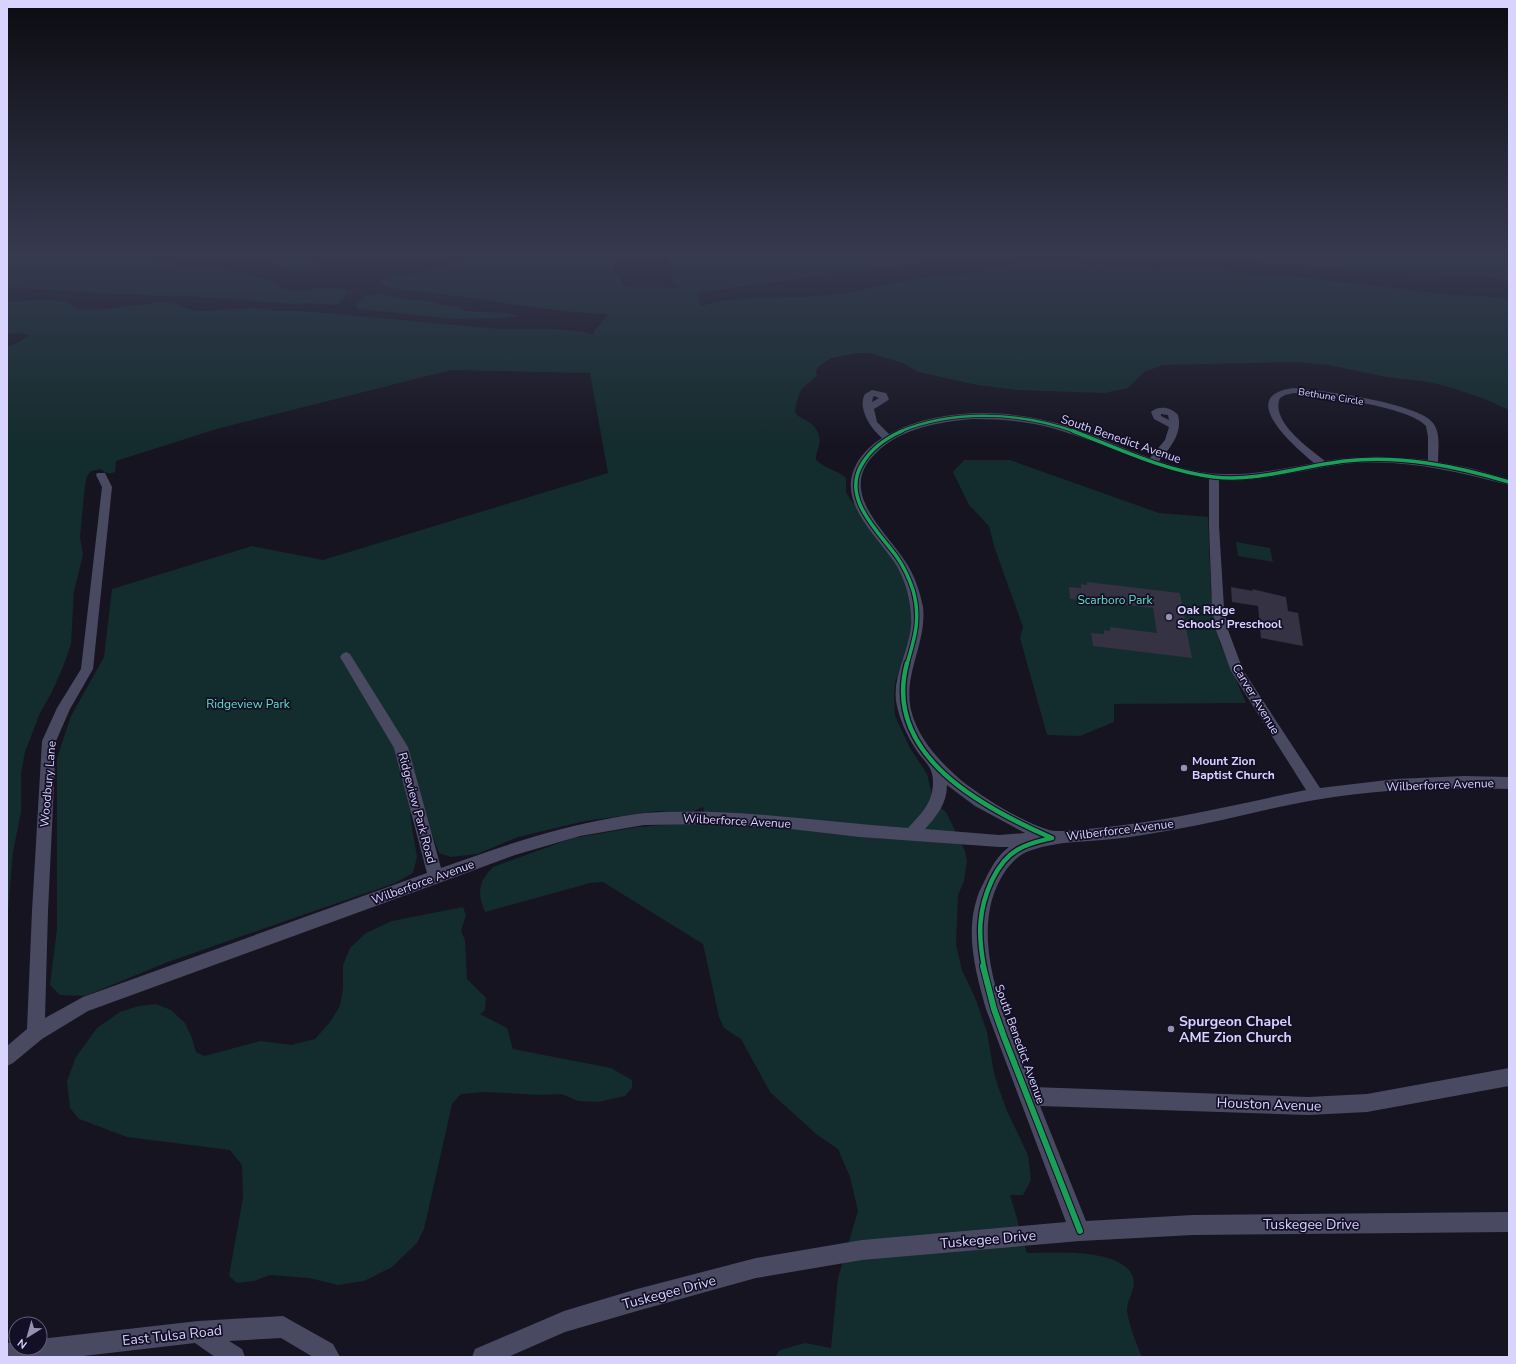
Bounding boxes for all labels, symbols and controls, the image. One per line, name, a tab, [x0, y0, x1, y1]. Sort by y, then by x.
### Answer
street label: Bethune Circle	[1297, 385, 1364, 409]
street label: South Benedict Avenue	[1059, 411, 1183, 467]
park label: Scarboro Park	[1077, 592, 1154, 608]
place label: Oak Ridge Schools' Preschool	[1177, 602, 1282, 632]
marker: Oak Ridge Schools' Preschool	[1164, 612, 1174, 622]
street label: Carver Avenue	[1229, 661, 1283, 737]
park label: Ridgeview Park	[206, 696, 291, 712]
street label: Woodbury Lane	[36, 740, 60, 828]
street label: Ridgeview Park Road	[394, 751, 440, 865]
place label: Mount Zion Baptist Church	[1192, 753, 1275, 783]
marker: Mount Zion Baptist Church	[1179, 763, 1189, 773]
street label: Wilberforce Avenue	[1386, 775, 1494, 795]
street label: Wilberforce Avenue	[683, 810, 791, 832]
street label: Wilberforce Avenue	[1065, 815, 1175, 845]
street label: Wilberforce Avenue	[370, 856, 476, 908]
street label: South Benedict Avenue	[991, 982, 1049, 1106]
place label: Spurgeon Chapel AME Zion Church	[1179, 1012, 1292, 1047]
marker: Spurgeon Chapel AME Zion Church	[1166, 1024, 1176, 1034]
street label: Houston Avenue	[1216, 1093, 1322, 1116]
street label: Tuskegee Drive	[1263, 1215, 1359, 1234]
street label: Tuskegee Drive	[939, 1226, 1037, 1253]
street label: Tuskegee Drive	[620, 1271, 718, 1314]
north arrow	[8, 1316, 48, 1356]
street label: East Tulsa Road	[121, 1321, 223, 1350]
text: N	[14, 1335, 30, 1352]

